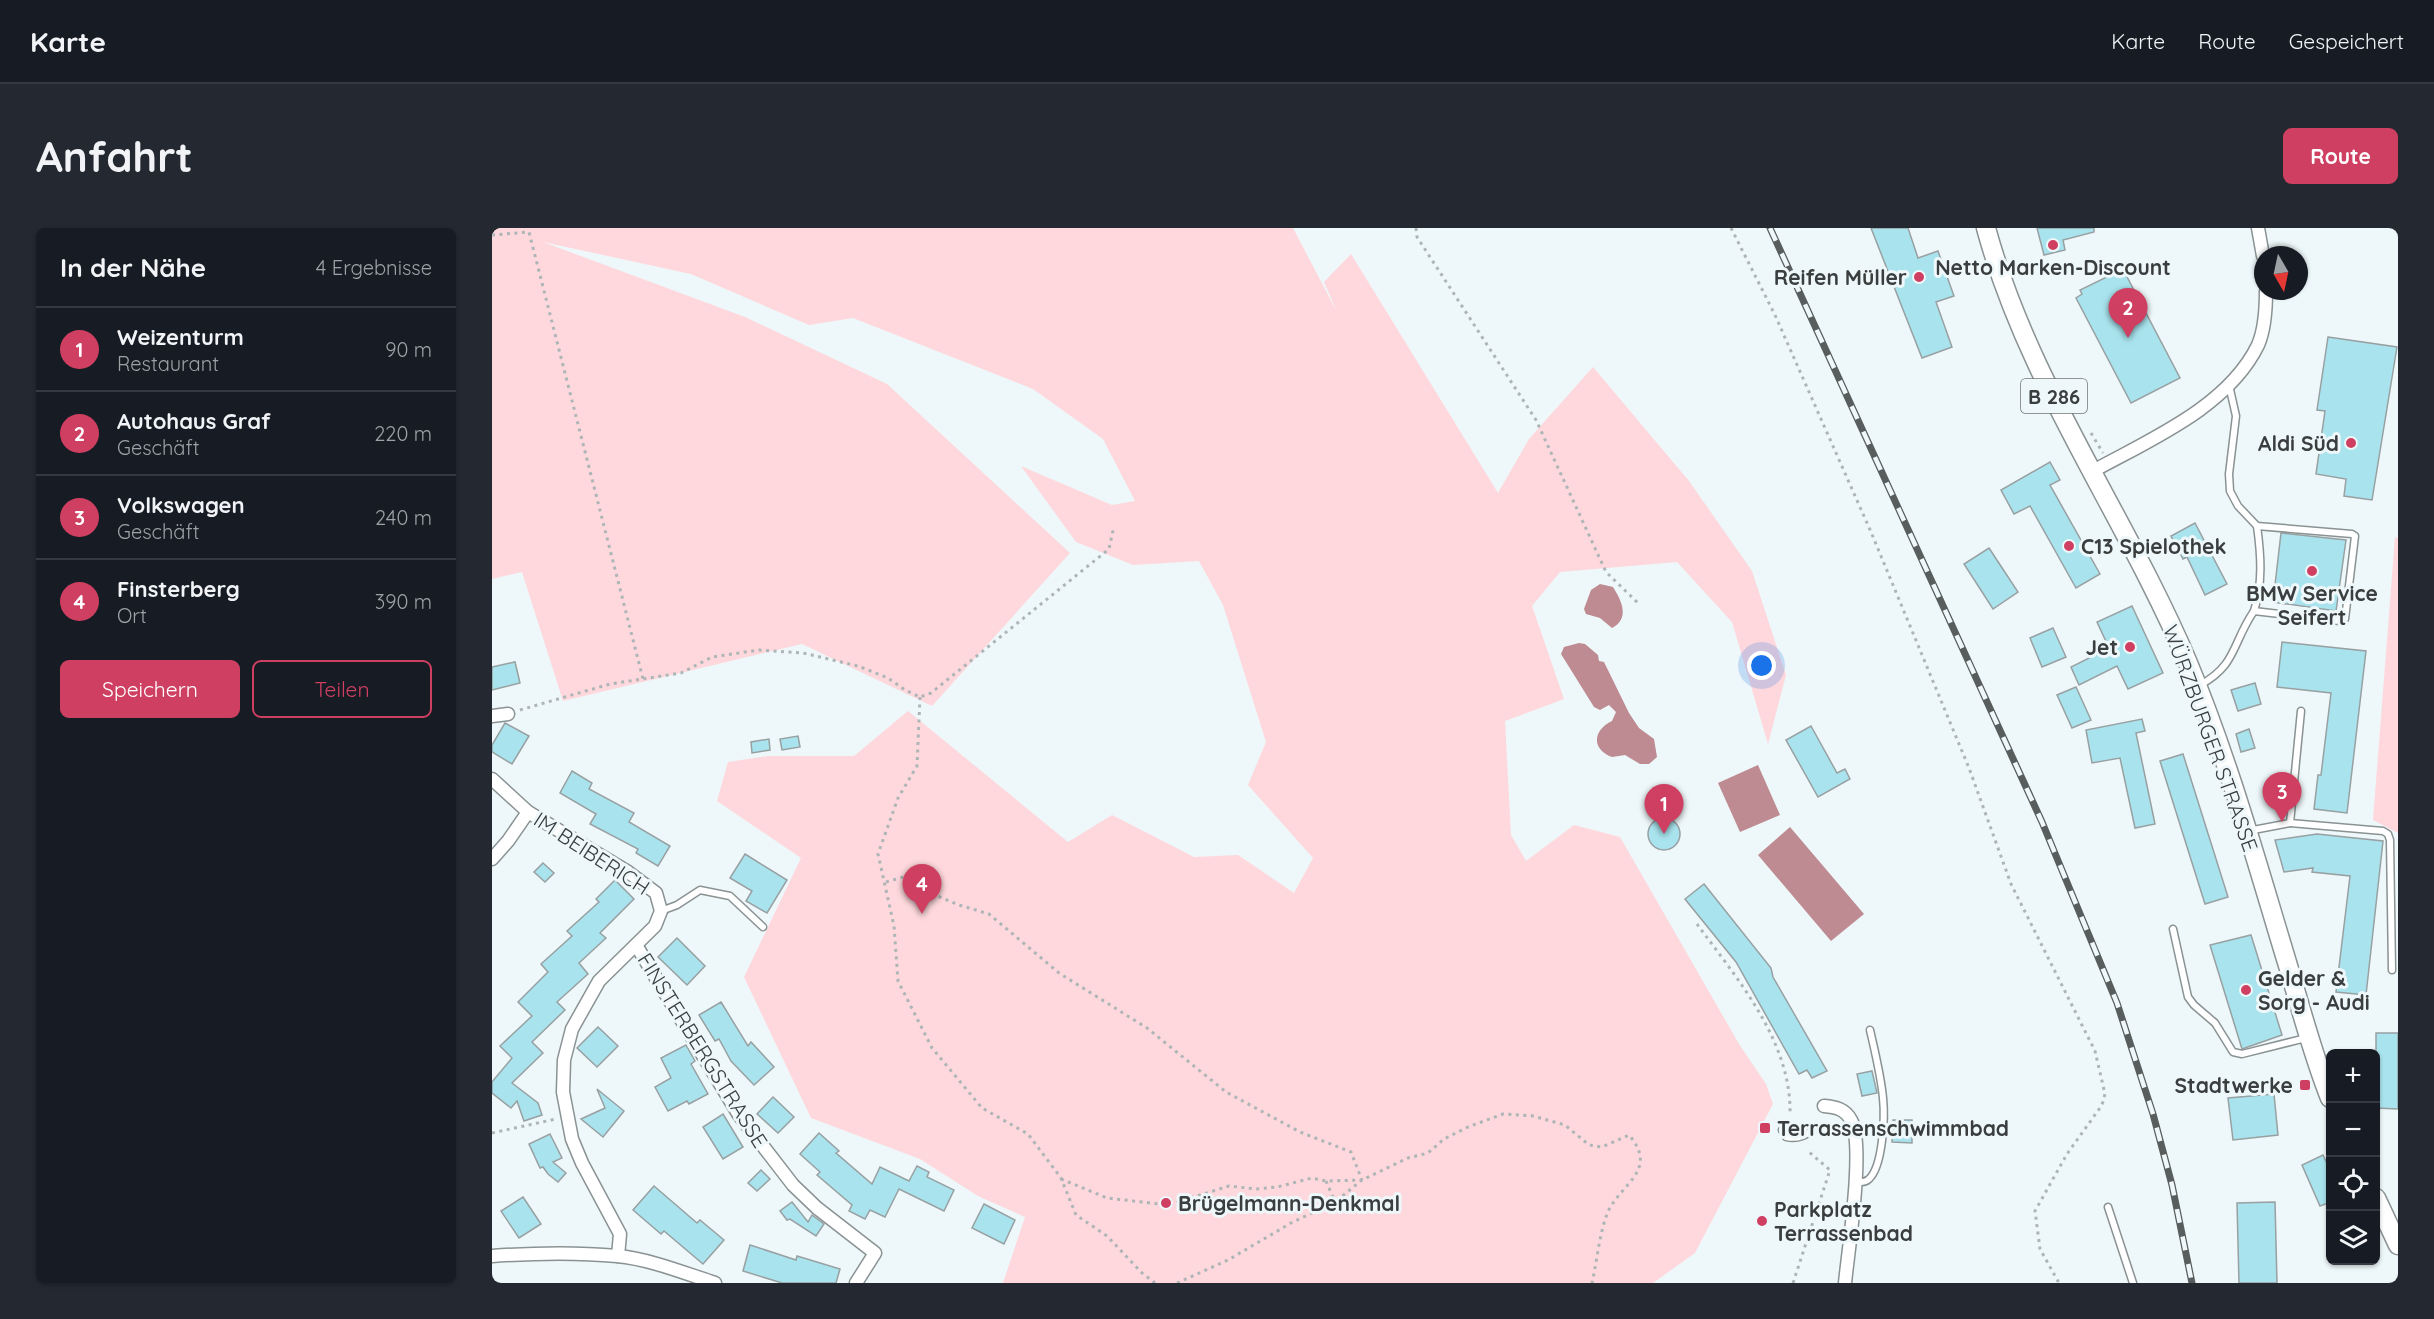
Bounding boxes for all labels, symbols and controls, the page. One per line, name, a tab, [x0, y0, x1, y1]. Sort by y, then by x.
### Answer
text: Karte	[30, 24, 106, 59]
text: Karte	[2111, 28, 2165, 54]
text: Route	[2198, 28, 2256, 54]
text: Gespeichert	[2289, 28, 2404, 54]
button: Route	[2283, 128, 2398, 184]
text: Anfahrt	[36, 130, 193, 183]
marker: Netto Marken-Discount	[2046, 238, 2060, 252]
north arrow	[2254, 246, 2308, 300]
text: In der Nähe	[60, 251, 206, 284]
place label: Netto Marken-Discount	[1935, 254, 2171, 280]
text: 4 Ergebnisse	[316, 255, 432, 280]
place label: Reifen Müller	[1774, 264, 1907, 290]
marker: Reifen Müller	[1912, 270, 1926, 284]
pin: 2	[2108, 288, 2148, 338]
text: Weizenturm	[117, 323, 244, 351]
text: 1	[76, 337, 83, 362]
text: 90 m	[385, 337, 432, 362]
text: Restaurant	[117, 351, 219, 376]
road number: B 286	[2021, 379, 2087, 413]
text: Autohaus Graf	[117, 407, 271, 435]
text: 2	[74, 421, 85, 446]
text: 220 m	[374, 421, 432, 446]
place label: Aldi Süd	[2258, 430, 2339, 456]
text: Geschäft	[117, 435, 199, 460]
marker: Aldi Süd	[2344, 436, 2358, 450]
text: Volkswagen	[117, 491, 245, 519]
text: 3	[74, 505, 85, 530]
text: 240 m	[375, 505, 432, 530]
text: Geschäft	[117, 519, 199, 544]
place label: C13 Spielothek	[2081, 533, 2226, 559]
marker: C13 Spielothek	[2062, 539, 2076, 553]
marker: BMW Service Seifert	[2305, 564, 2319, 578]
text: Finsterberg	[117, 575, 240, 603]
place label: BMW Service Seifert	[2246, 580, 2378, 630]
text: 4	[74, 589, 85, 614]
text: 390 m	[375, 589, 432, 614]
text: Ort	[117, 603, 147, 628]
street label: WÜRZBURGER STRASSE	[2158, 621, 2264, 855]
place label: Jet	[2085, 634, 2118, 660]
marker: Jet	[2123, 640, 2137, 654]
your location	[1747, 651, 1776, 680]
button: Speichern	[60, 660, 240, 718]
button: Teilen	[252, 660, 432, 718]
pin: 3	[2262, 772, 2302, 822]
pin: 1	[1644, 784, 1684, 834]
street label: IM BEIBERICH	[529, 806, 655, 900]
pin: 4	[902, 864, 942, 914]
street label: FINSTERBERGSTRASSE	[632, 948, 774, 1152]
place label: Gelder & Sorg - Audi	[2258, 965, 2370, 1015]
marker: Gelder & Sorg - Audi	[2239, 983, 2253, 997]
map controls	[2326, 1049, 2380, 1265]
button: +	[2326, 1049, 2380, 1103]
place label: Stadtwerke	[2175, 1072, 2293, 1098]
marker: Stadtwerke	[2298, 1078, 2312, 1092]
button: −	[2326, 1103, 2380, 1157]
place label: Terrassenschwimmbad	[1777, 1115, 2009, 1141]
marker: Terrassenschwimmbad	[1758, 1121, 1772, 1135]
button: locate	[2326, 1157, 2380, 1211]
place label: Brügelmann-Denkmal	[1178, 1190, 1400, 1216]
marker: Brügelmann-Denkmal	[1159, 1196, 1173, 1210]
place label: Parkplatz Terrassenbad	[1774, 1196, 1913, 1246]
button: layers	[2326, 1211, 2380, 1265]
marker: Parkplatz Terrassenbad	[1755, 1214, 1769, 1228]

